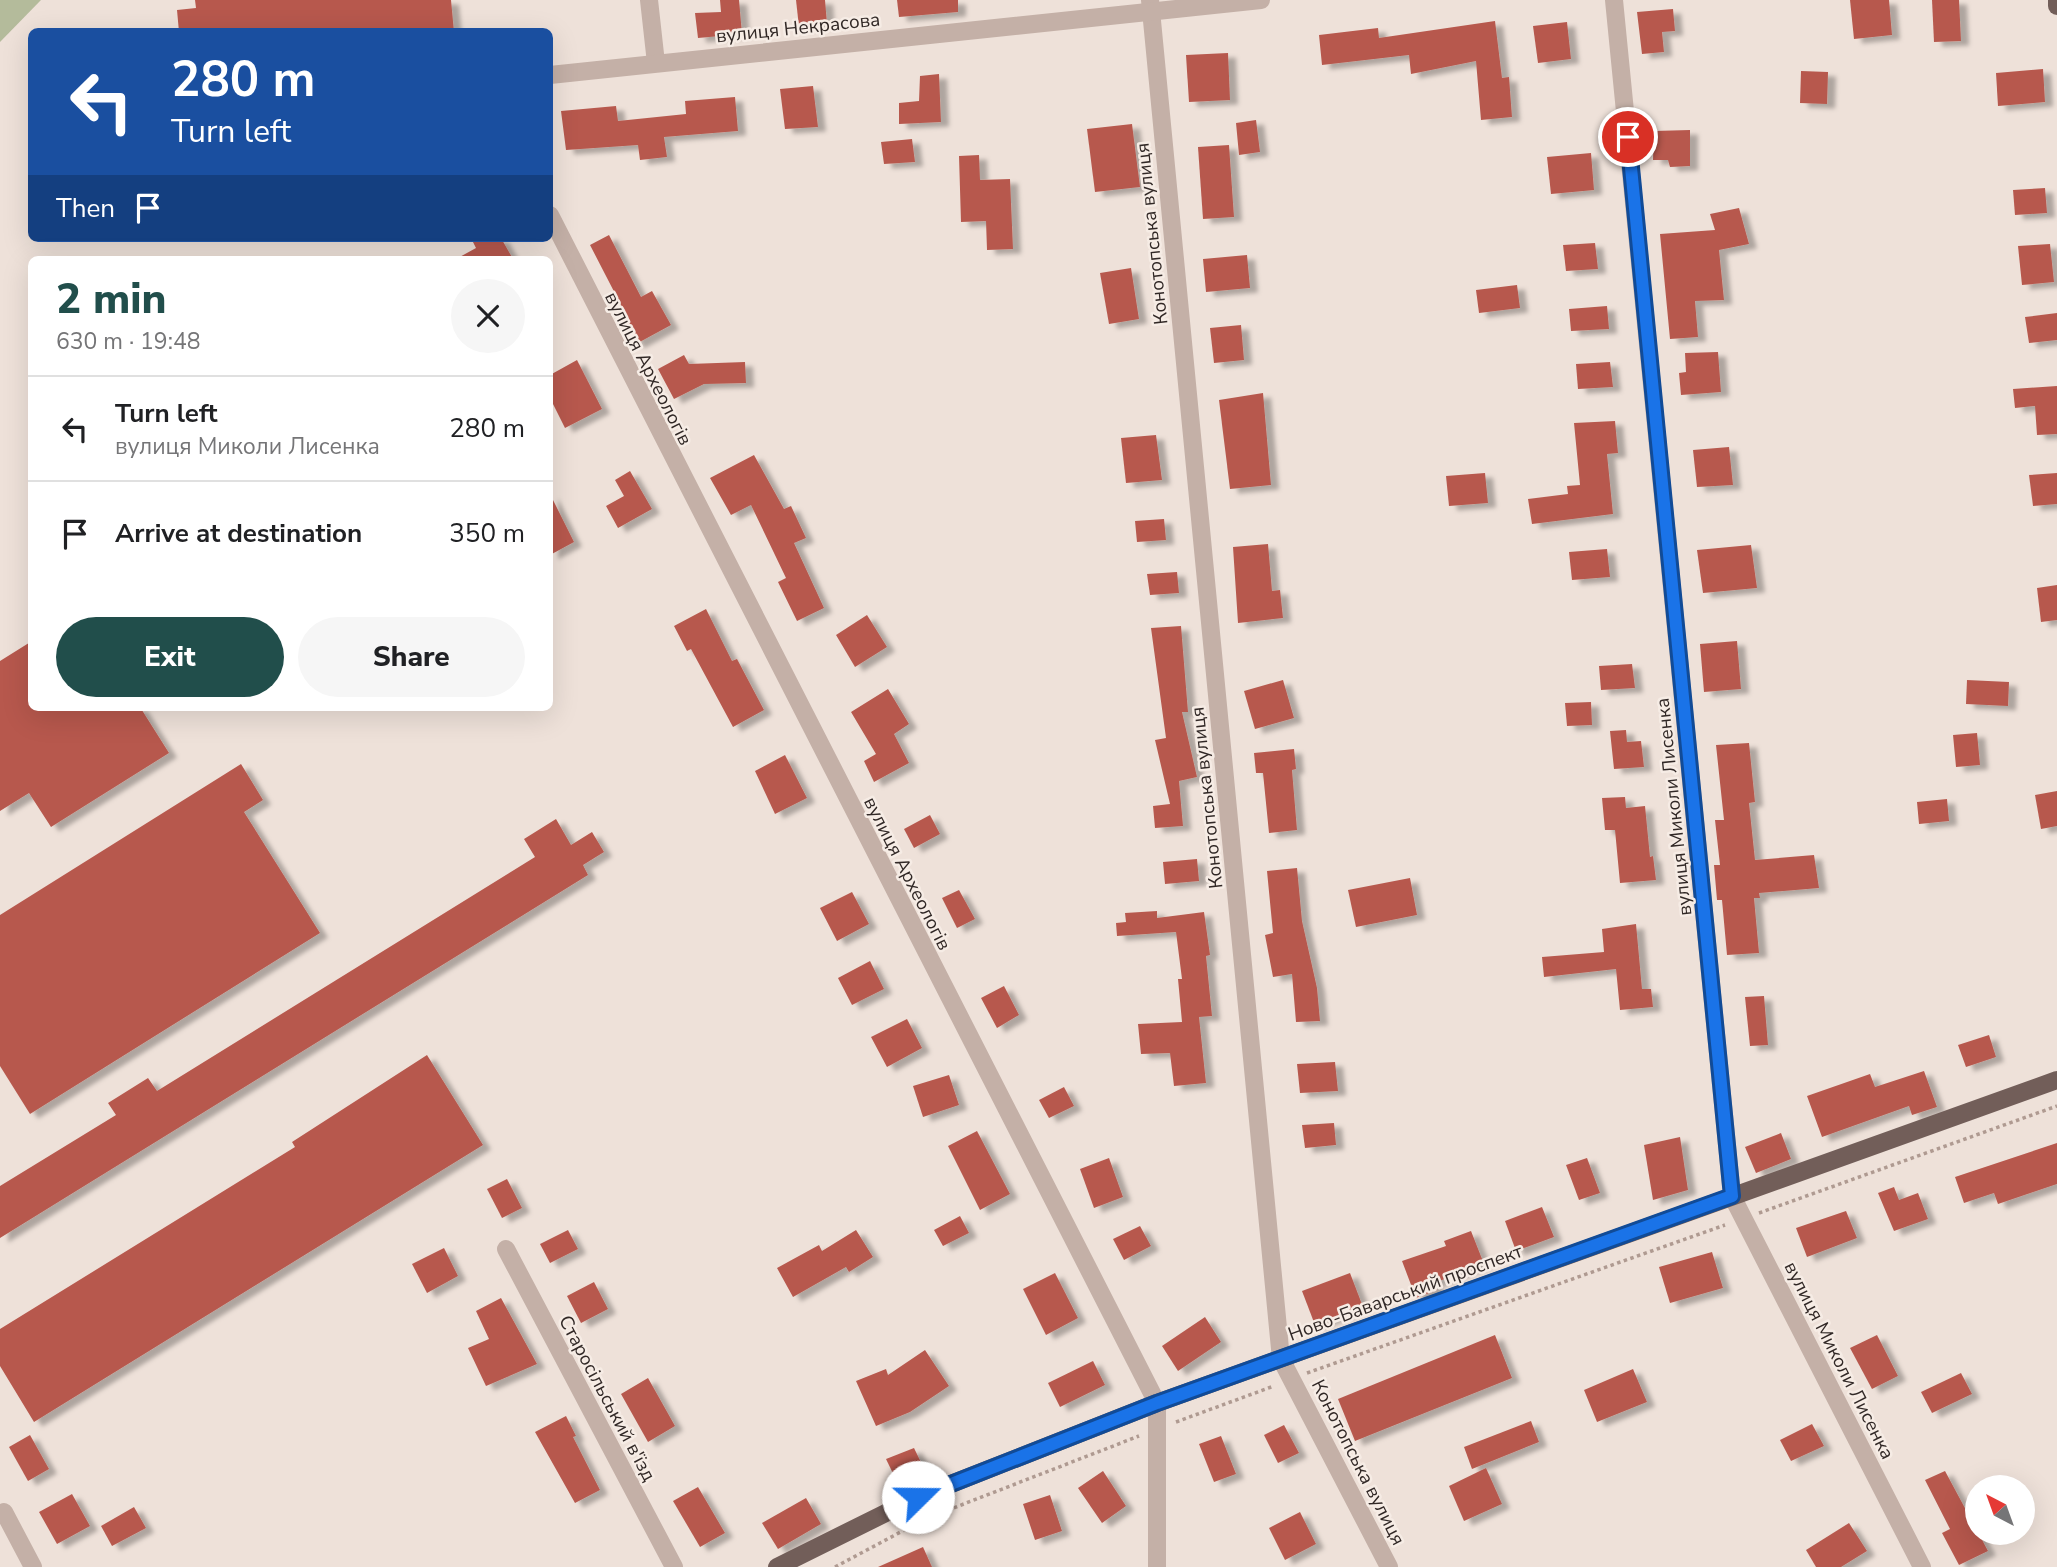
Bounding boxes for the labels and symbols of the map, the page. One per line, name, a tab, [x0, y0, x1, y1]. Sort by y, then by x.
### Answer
street label: вулиця Некрасова	[715, 6, 881, 50]
pin	[1598, 107, 1658, 167]
street label: Конотопська вулиця	[1130, 142, 1174, 326]
street label: вулиця Археологів	[598, 287, 698, 450]
street label: вулиця Миколи Лисенка	[1650, 697, 1698, 917]
street label: Конотопська вулиця	[1185, 706, 1229, 890]
street label: вулиця Археологів	[857, 792, 957, 955]
street label: Ново-Баварський проспект	[1285, 1238, 1527, 1347]
street label: вулиця Миколи Лисенка	[1778, 1257, 1900, 1464]
street label: Старосільський в'їзд	[552, 1311, 662, 1486]
street label: Конотопська вулиця	[1305, 1375, 1411, 1550]
position arrow	[881, 1460, 955, 1534]
north arrow	[1965, 1475, 2035, 1545]

